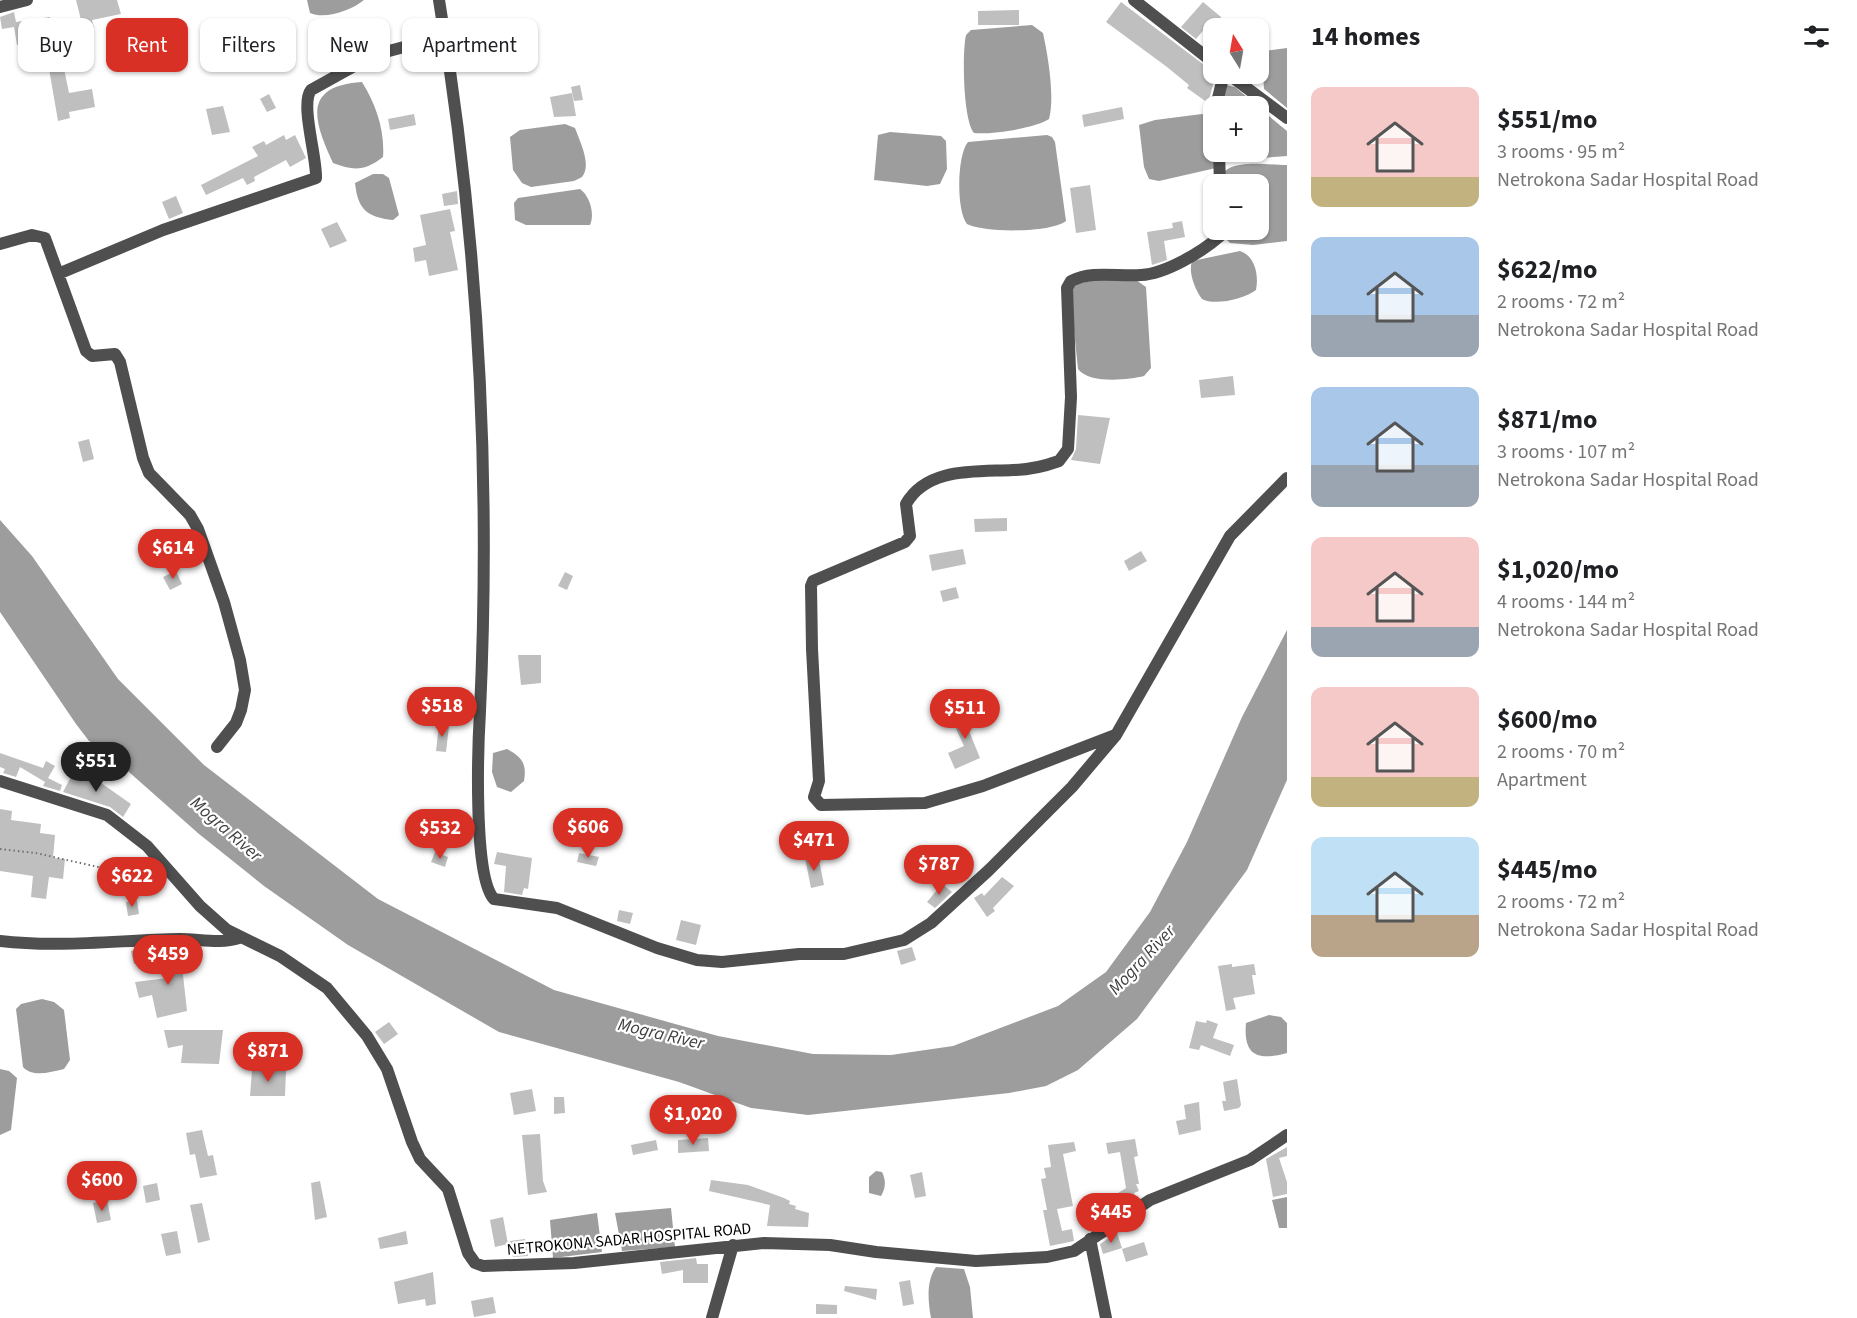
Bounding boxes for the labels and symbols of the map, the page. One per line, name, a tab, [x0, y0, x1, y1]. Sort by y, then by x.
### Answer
north arrow	[1203, 18, 1269, 84]
pin: $614	[137, 529, 209, 580]
pin: $518	[406, 687, 478, 738]
pin: $511	[929, 689, 1001, 740]
pin: $551	[60, 742, 132, 793]
water label: Mogra River	[185, 791, 268, 868]
pin: $606	[552, 808, 624, 859]
pin: $532	[404, 809, 476, 860]
pin: $471	[778, 821, 850, 872]
pin: $787	[903, 845, 975, 896]
pin: $622	[96, 857, 168, 908]
water label: Mogra River	[1103, 919, 1182, 1001]
pin: $459	[132, 935, 204, 986]
water label: Mogra River	[615, 1012, 707, 1056]
pin: $871	[232, 1032, 304, 1083]
pin: $1,020	[644, 1095, 742, 1146]
pin: $600	[66, 1161, 138, 1212]
pin: $445	[1075, 1193, 1147, 1244]
street label: NETROKONA SADAR HOSPITAL ROAD	[506, 1217, 752, 1261]

